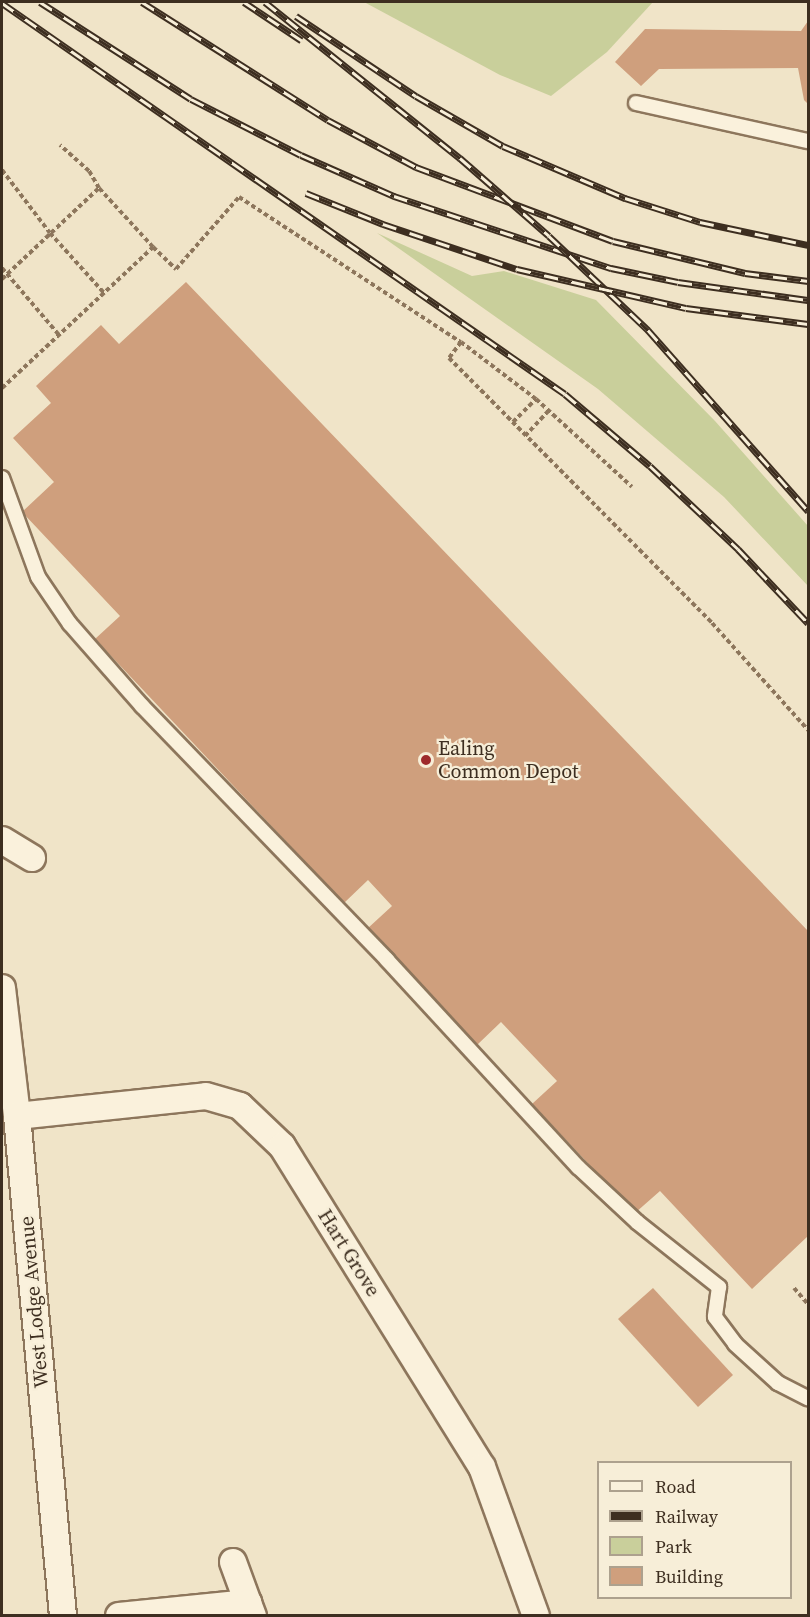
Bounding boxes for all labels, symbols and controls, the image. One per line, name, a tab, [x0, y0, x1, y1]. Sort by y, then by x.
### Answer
place label: Ealing Common Depot	[438, 736, 579, 783]
marker: Ealing Common Depot	[419, 753, 433, 767]
street label: Hart Grove	[313, 1205, 385, 1301]
street label: West Lodge Avenue	[15, 1215, 53, 1389]
legend	[597, 1461, 792, 1599]
text: Road	[655, 1474, 696, 1499]
text: Railway	[655, 1504, 718, 1529]
text: Park	[655, 1534, 692, 1559]
text: Building	[655, 1564, 723, 1589]

